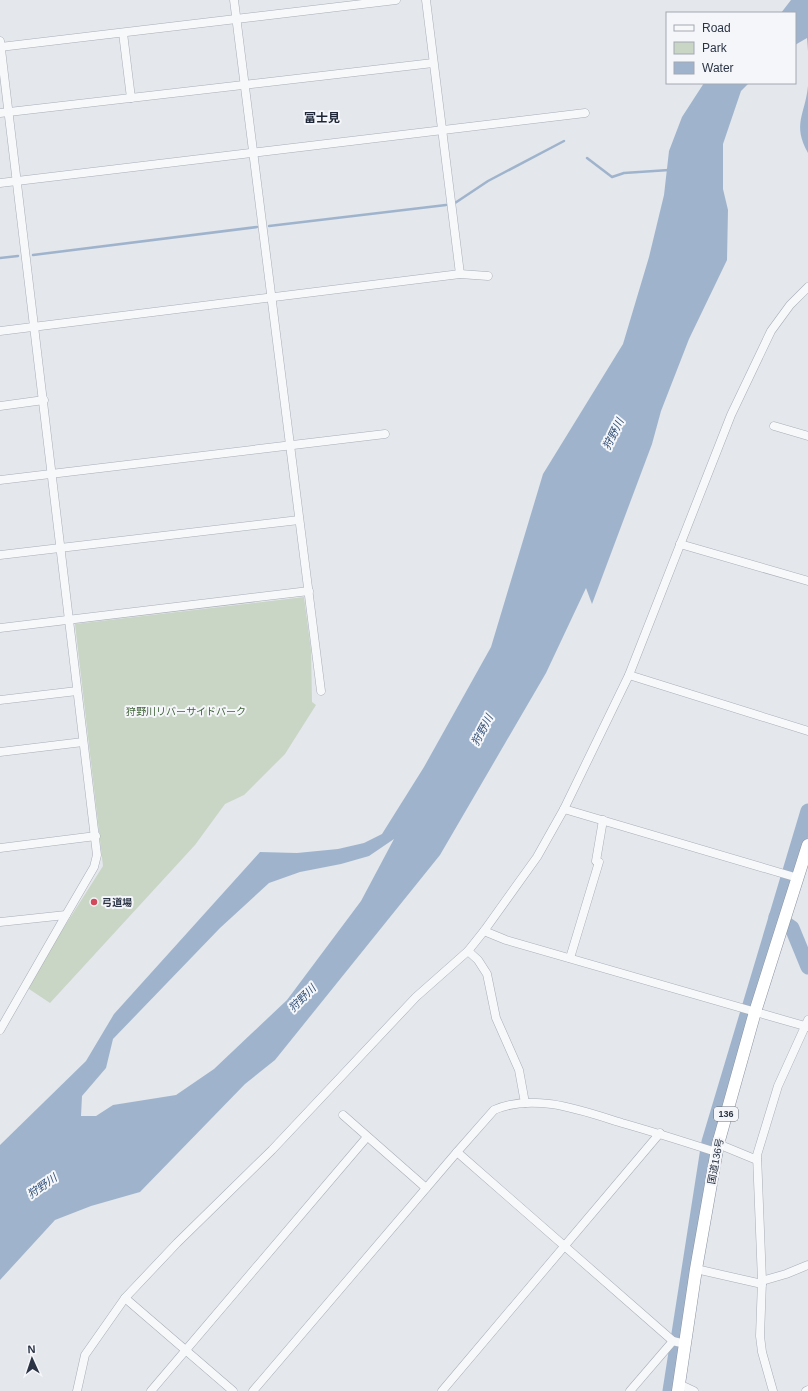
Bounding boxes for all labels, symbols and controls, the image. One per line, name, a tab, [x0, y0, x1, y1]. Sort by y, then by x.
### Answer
legend	[666, 12, 796, 84]
text: Road	[702, 21, 731, 35]
text: Park	[702, 41, 728, 55]
text: Water	[702, 61, 734, 75]
district label: 富士見	[304, 111, 340, 125]
water label: 狩野川	[600, 416, 626, 451]
park label: 狩野川リバーサイドパーク	[126, 706, 246, 717]
water label: 狩野川	[469, 712, 496, 747]
marker: 弓道場	[89, 897, 99, 907]
place label: 弓道場	[102, 897, 132, 908]
water label: 狩野川	[286, 981, 319, 1014]
road number: 136	[714, 1107, 738, 1121]
street label: 国道136号	[706, 1137, 725, 1185]
water label: 狩野川	[25, 1171, 60, 1200]
north arrow	[12, 1339, 52, 1379]
text: N	[27, 1343, 36, 1355]

